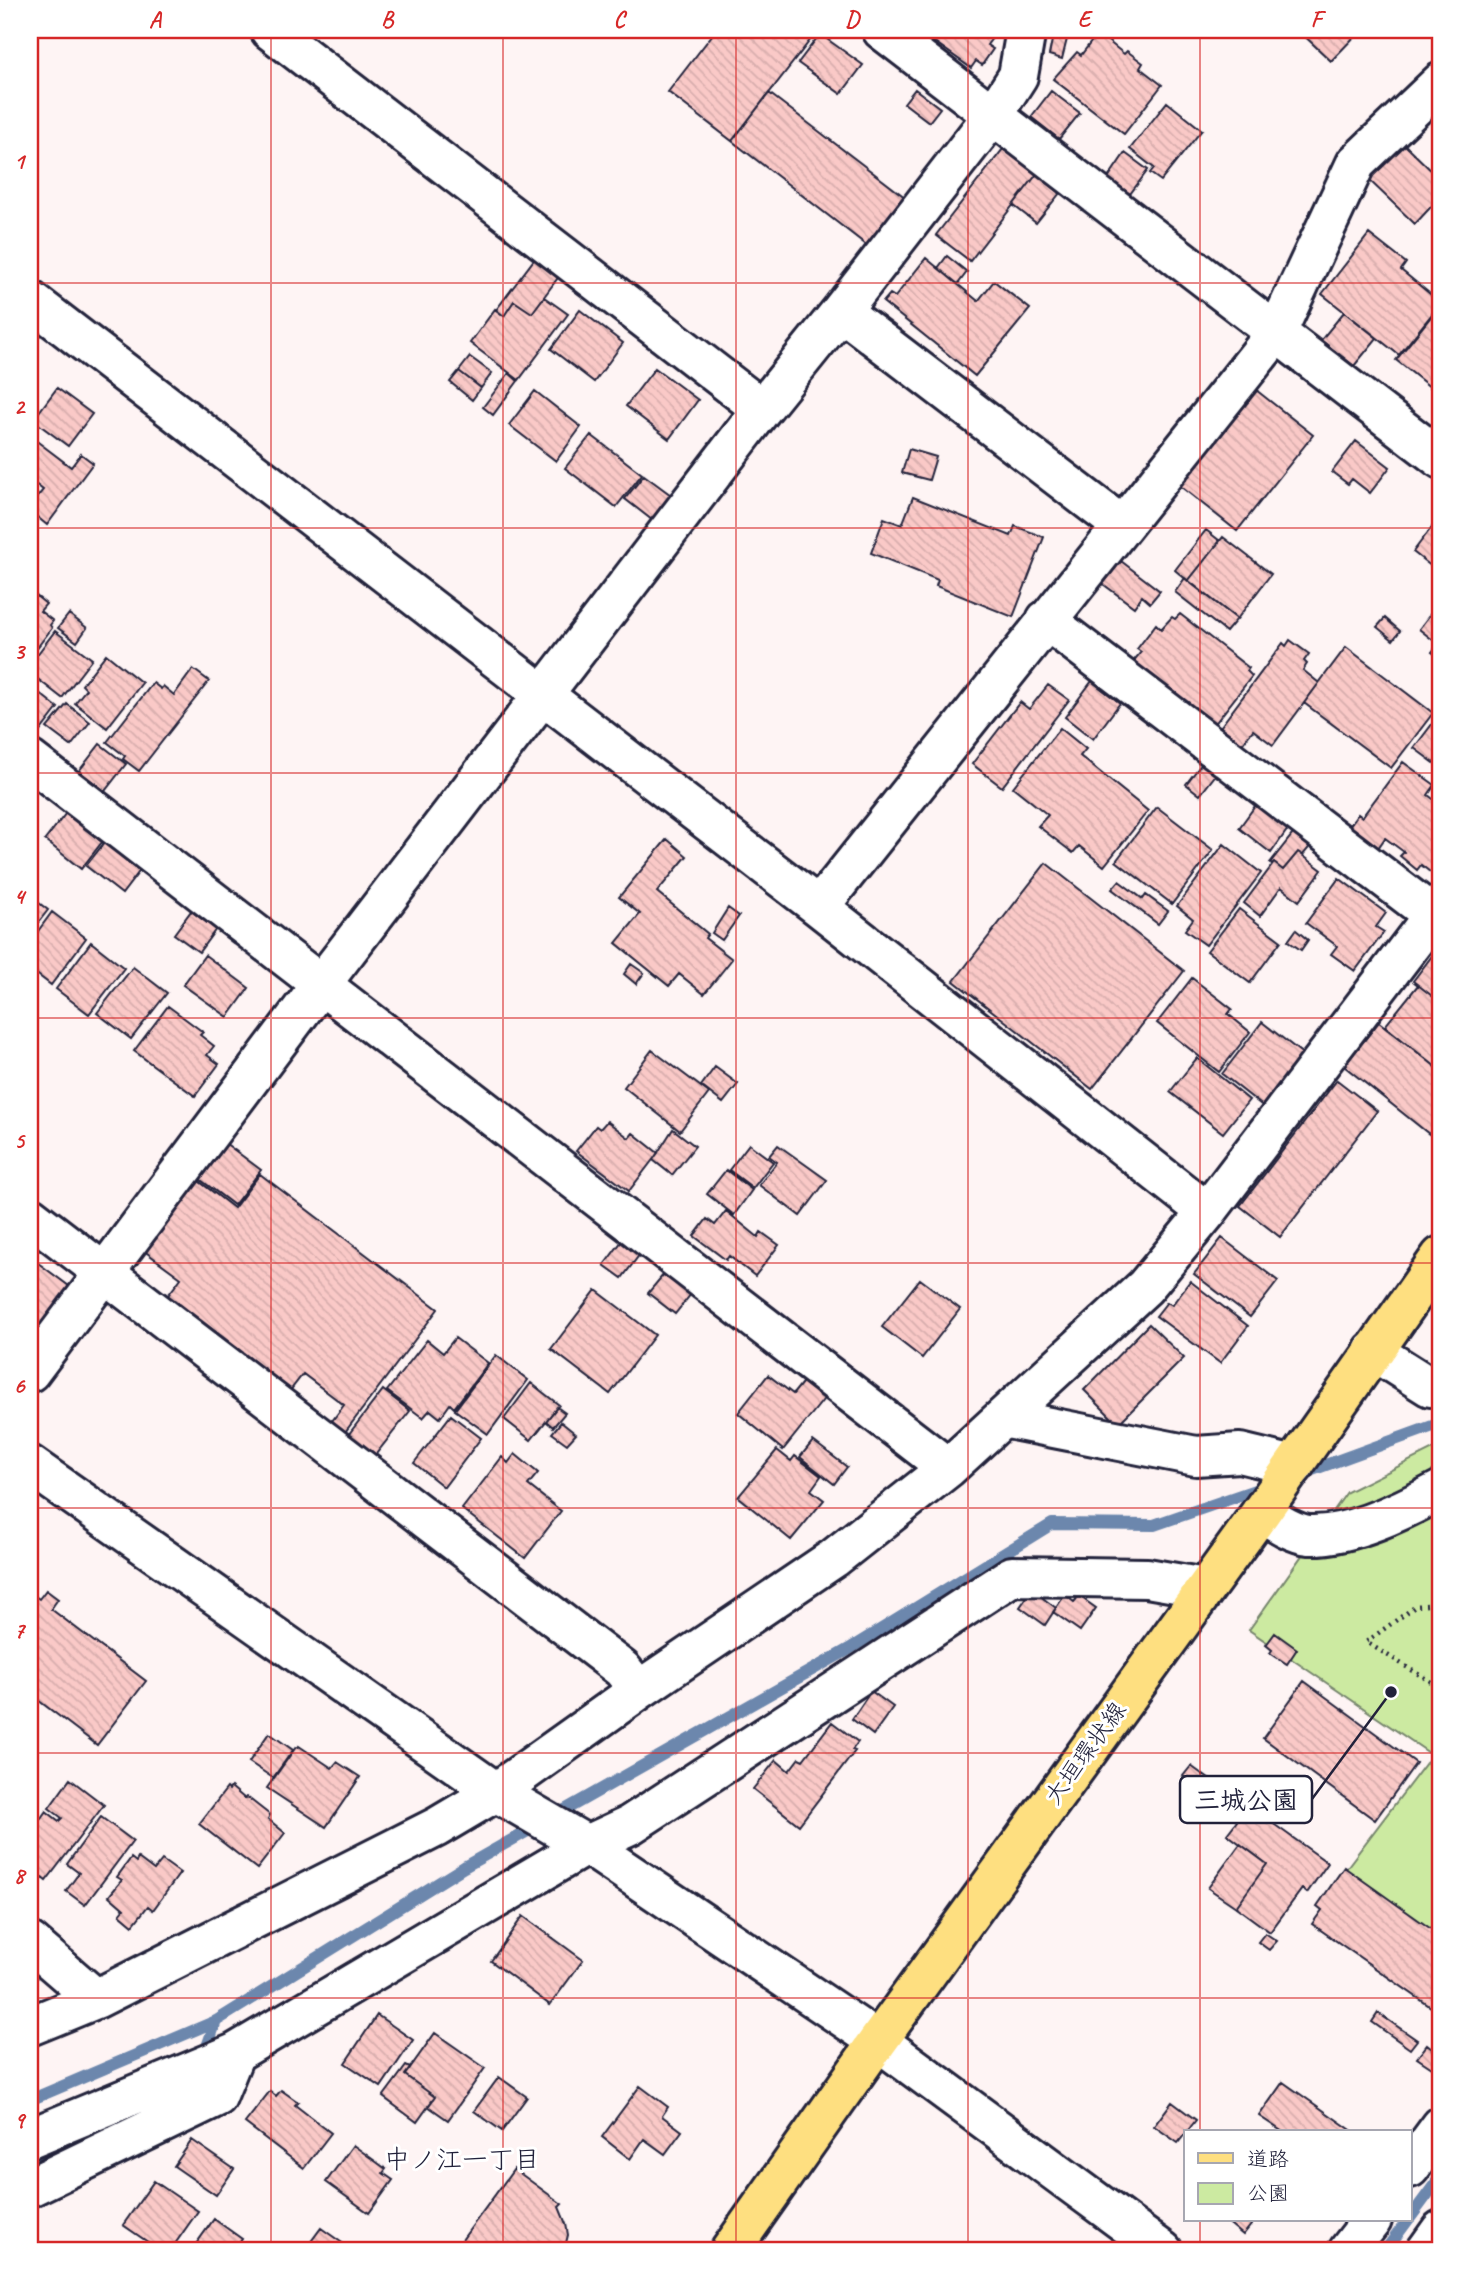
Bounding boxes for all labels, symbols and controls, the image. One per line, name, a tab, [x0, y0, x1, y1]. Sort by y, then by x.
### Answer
text: A	[149, 5, 163, 34]
text: B	[381, 5, 395, 34]
text: C	[614, 5, 628, 34]
text: D	[845, 5, 861, 34]
text: E	[1078, 5, 1094, 34]
text: F	[1311, 5, 1327, 34]
text: 1	[14, 147, 27, 176]
text: 2	[14, 392, 27, 421]
text: 3	[14, 637, 27, 666]
text: 4	[14, 882, 27, 911]
text: 5	[14, 1126, 26, 1155]
text: 6	[14, 1371, 27, 1400]
text: 7	[14, 1616, 27, 1645]
street label: 大垣環状線	[1038, 1696, 1132, 1810]
callout: 三城公園	[1180, 1776, 1312, 1823]
text: 三城公園	[1194, 1784, 1298, 1817]
text: 8	[14, 1861, 27, 1890]
text: 9	[14, 2106, 27, 2135]
legend	[1184, 2130, 1412, 2222]
district label: 中ノ江一丁目	[384, 2143, 540, 2176]
text: 道路	[1247, 2146, 1289, 2172]
text: 公園	[1247, 2180, 1289, 2206]

